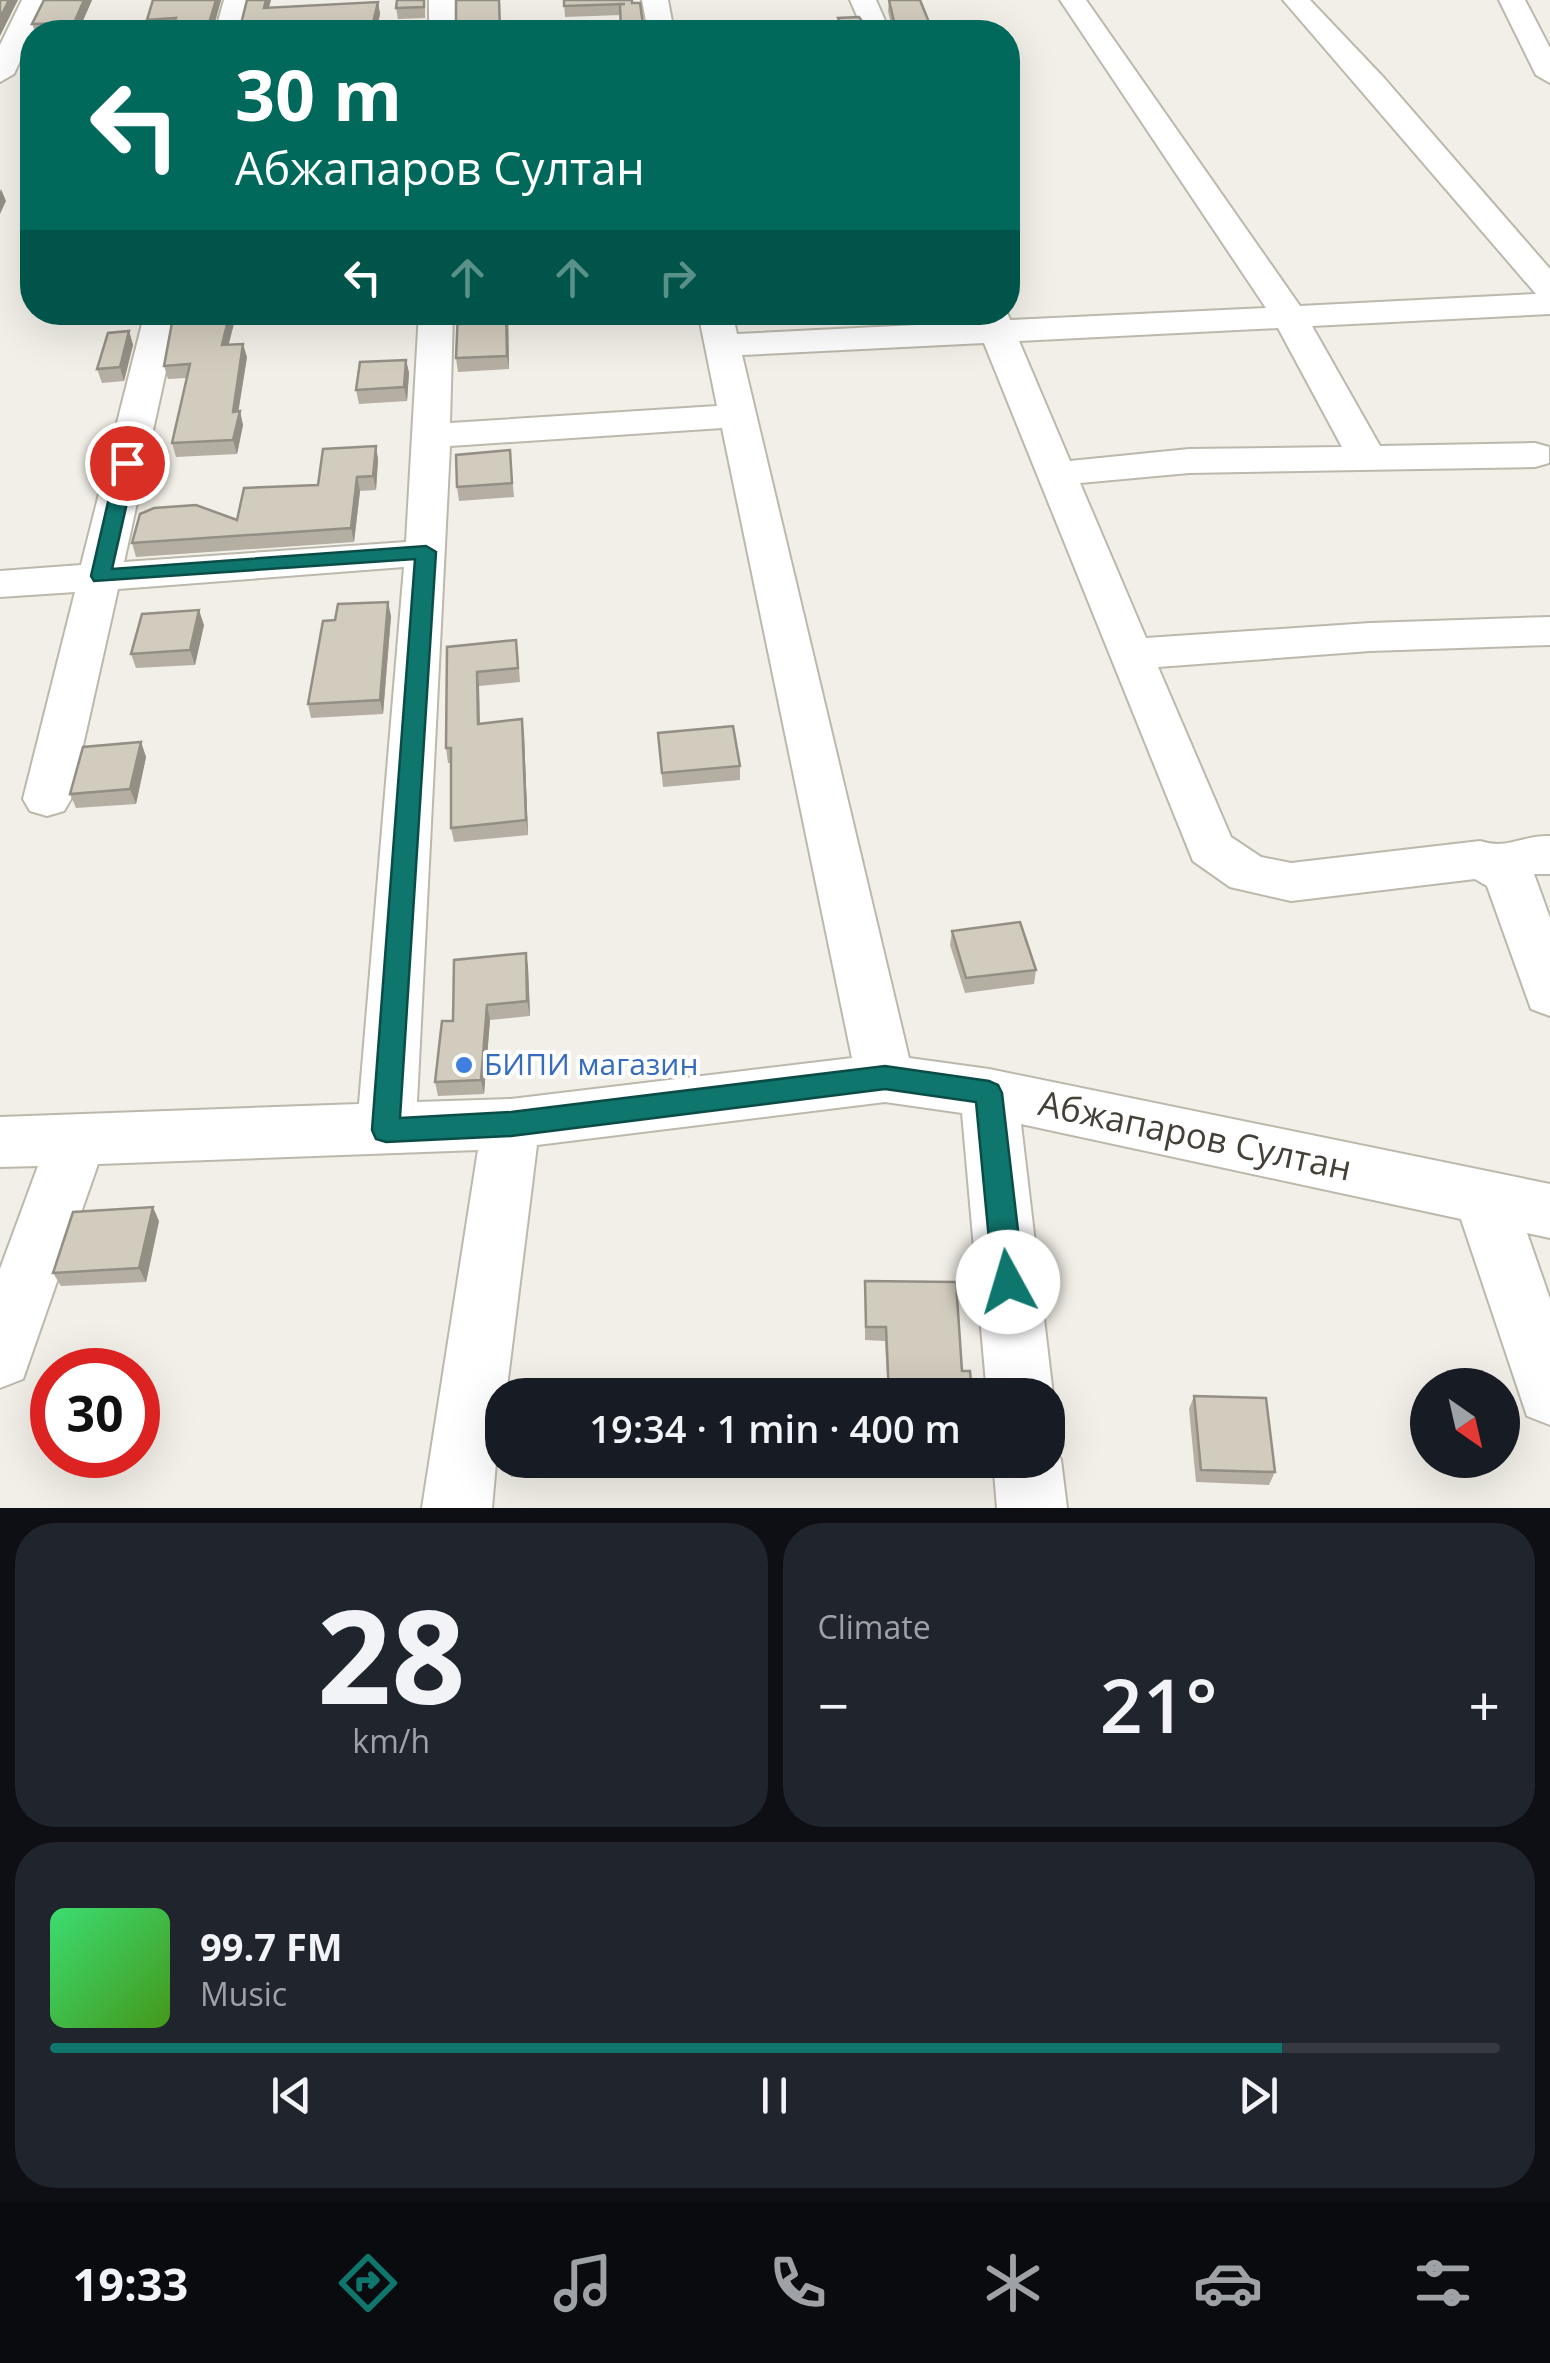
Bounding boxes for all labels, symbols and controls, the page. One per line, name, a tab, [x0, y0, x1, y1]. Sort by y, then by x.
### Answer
text: 30 m	[235, 46, 402, 142]
icon: left	[70, 60, 200, 190]
text: Абжапаров Султан	[235, 137, 645, 198]
icon: left	[335, 250, 390, 305]
icon: ahead	[440, 250, 495, 305]
icon: ahead	[545, 250, 600, 305]
icon: right	[650, 250, 705, 305]
pin	[85, 421, 170, 506]
icon: arrive	[100, 436, 155, 491]
place label: БИПИ магазин	[484, 1043, 698, 1084]
marker: БИПИ магазин	[453, 1054, 475, 1076]
street label: Абжапаров Султан	[1035, 1078, 1356, 1191]
position arrow	[956, 1230, 1060, 1334]
speed limit sign: 30	[30, 1348, 160, 1478]
north arrow	[1410, 1368, 1520, 1478]
map controls	[1410, 1368, 1520, 1478]
text: 19:34 · 1 min · 400 m	[589, 1402, 961, 1454]
text: 28	[317, 1565, 466, 1742]
text: Climate	[818, 1605, 931, 1648]
text: 21°	[1100, 1653, 1218, 1755]
text: −	[818, 1667, 849, 1742]
text: +	[1469, 1667, 1500, 1742]
text: km/h	[352, 1719, 430, 1762]
text: 99.7 FM	[200, 1920, 343, 1972]
text: Music	[200, 1972, 287, 2015]
icon: previous	[264, 2068, 319, 2123]
icon: pause	[747, 2068, 802, 2123]
icon: next	[1231, 2068, 1286, 2123]
icon: directions	[333, 2248, 403, 2318]
icon: music	[548, 2248, 618, 2318]
icon: phone	[763, 2248, 833, 2318]
icon: climate	[978, 2248, 1048, 2318]
icon: car	[1193, 2248, 1263, 2318]
icon: filters	[1408, 2248, 1478, 2318]
text: 19:33	[72, 2253, 188, 2314]

